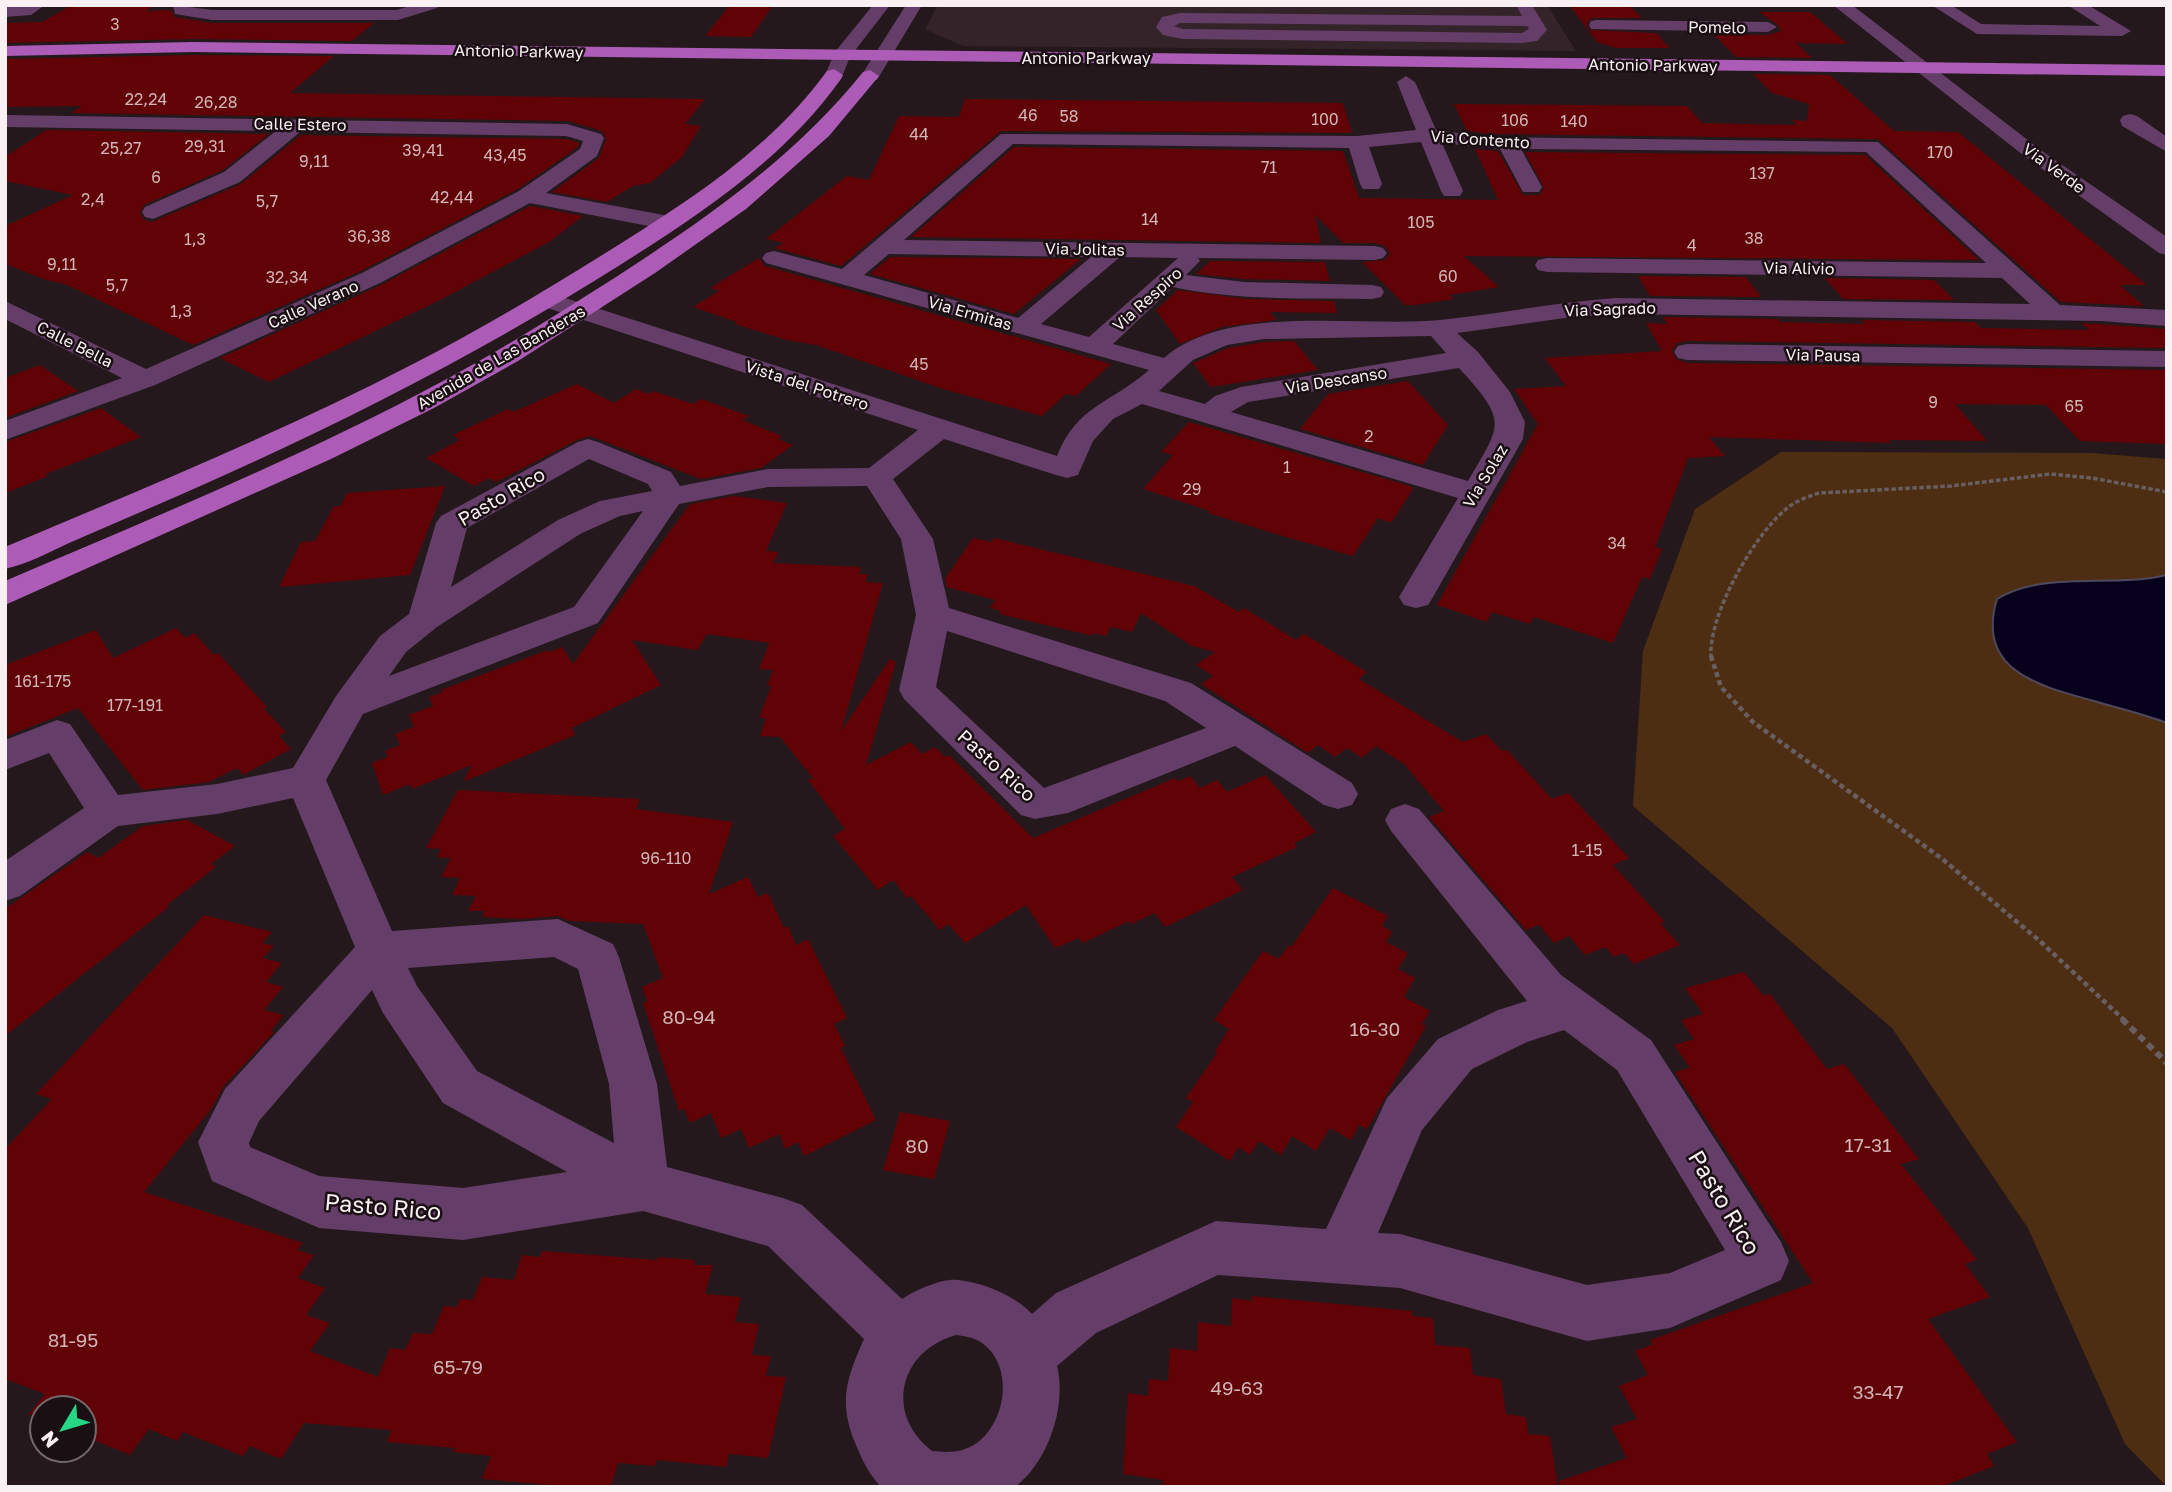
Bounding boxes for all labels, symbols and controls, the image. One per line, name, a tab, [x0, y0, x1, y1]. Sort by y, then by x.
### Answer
house number: 3	[110, 14, 120, 34]
street label: Pomelo	[1688, 16, 1746, 38]
street label: Antonio Parkway	[454, 40, 584, 62]
street label: Antonio Parkway	[1021, 48, 1151, 68]
street label: Antonio Parkway	[1588, 54, 1718, 76]
house number: 22,24	[125, 89, 167, 109]
house number: 26,28	[195, 92, 237, 112]
house number: 46	[1018, 105, 1038, 125]
house number: 58	[1059, 106, 1079, 126]
house number: 100	[1311, 109, 1339, 129]
house number: 106	[1501, 110, 1529, 130]
house number: 140	[1560, 111, 1588, 131]
street label: Calle Estero	[253, 113, 347, 135]
house number: 44	[909, 124, 929, 144]
street label: Via Contento	[1430, 126, 1530, 152]
house number: 29,31	[185, 136, 226, 156]
house number: 25,27	[100, 138, 142, 158]
street label: Via Verde	[2019, 139, 2089, 197]
house number: 39,41	[402, 140, 444, 160]
house number: 170	[1927, 142, 1953, 162]
house number: 43,45	[484, 145, 526, 165]
house number: 9,11	[299, 151, 329, 171]
house number: 71	[1261, 157, 1277, 177]
house number: 137	[1749, 163, 1775, 183]
house number: 6	[151, 167, 161, 187]
house number: 42,44	[430, 187, 474, 207]
house number: 2,4	[81, 189, 105, 209]
house number: 5,7	[256, 191, 278, 211]
house number: 14	[1141, 209, 1159, 229]
house number: 105	[1408, 212, 1434, 232]
house number: 36,38	[348, 226, 390, 246]
house number: 38	[1744, 228, 1764, 248]
house number: 1,3	[184, 229, 206, 249]
house number: 4	[1687, 235, 1697, 255]
street label: Via Jolitas	[1045, 238, 1125, 260]
house number: 9,11	[47, 254, 77, 274]
street label: Via Alivio	[1763, 257, 1835, 279]
street label: Via Respiro	[1108, 263, 1186, 335]
house number: 60	[1438, 266, 1458, 286]
house number: 32,34	[266, 267, 308, 287]
house number: 5,7	[106, 275, 128, 295]
street label: Calle Verano	[265, 275, 361, 333]
street label: Via Ermitas	[926, 291, 1014, 335]
street label: Via Sagrado	[1564, 297, 1656, 321]
house number: 1,3	[170, 301, 192, 321]
street label: Avenida de Las Banderas	[413, 301, 589, 413]
street label: Calle Bella	[34, 316, 116, 372]
street label: Via Pausa	[1786, 344, 1860, 366]
house number: 45	[909, 354, 929, 374]
street label: Vista del Potrero	[743, 356, 871, 414]
street label: Via Descanso	[1284, 362, 1388, 398]
house number: 9	[1928, 392, 1938, 412]
house number: 65	[2065, 396, 2083, 416]
house number: 2	[1364, 426, 1374, 446]
street label: Via Solaz	[1458, 441, 1512, 511]
house number: 1	[1283, 457, 1291, 477]
street label: Pasto Rico	[453, 462, 549, 530]
house number: 29	[1183, 479, 1201, 499]
house number: 34	[1607, 533, 1627, 553]
house number: 161-175	[15, 671, 71, 691]
house number: 177-191	[107, 695, 163, 715]
street label: Pasto Rico	[953, 724, 1041, 806]
house number: 1-15	[1572, 840, 1602, 860]
house number: 96-110	[641, 848, 691, 868]
house number: 80-94	[662, 1005, 716, 1028]
house number: 16-30	[1350, 1017, 1400, 1040]
house number: 17-31	[1845, 1133, 1891, 1156]
house number: 80	[905, 1134, 929, 1157]
street label: Pasto Rico	[1683, 1145, 1767, 1259]
street label: Pasto Rico	[324, 1187, 442, 1225]
house number: 81-95	[48, 1328, 98, 1351]
house number: 65-79	[433, 1355, 483, 1378]
house number: 49-63	[1211, 1376, 1263, 1399]
house number: 33-47	[1852, 1380, 1904, 1403]
north arrow	[28, 1394, 98, 1464]
text: N	[36, 1427, 63, 1453]

